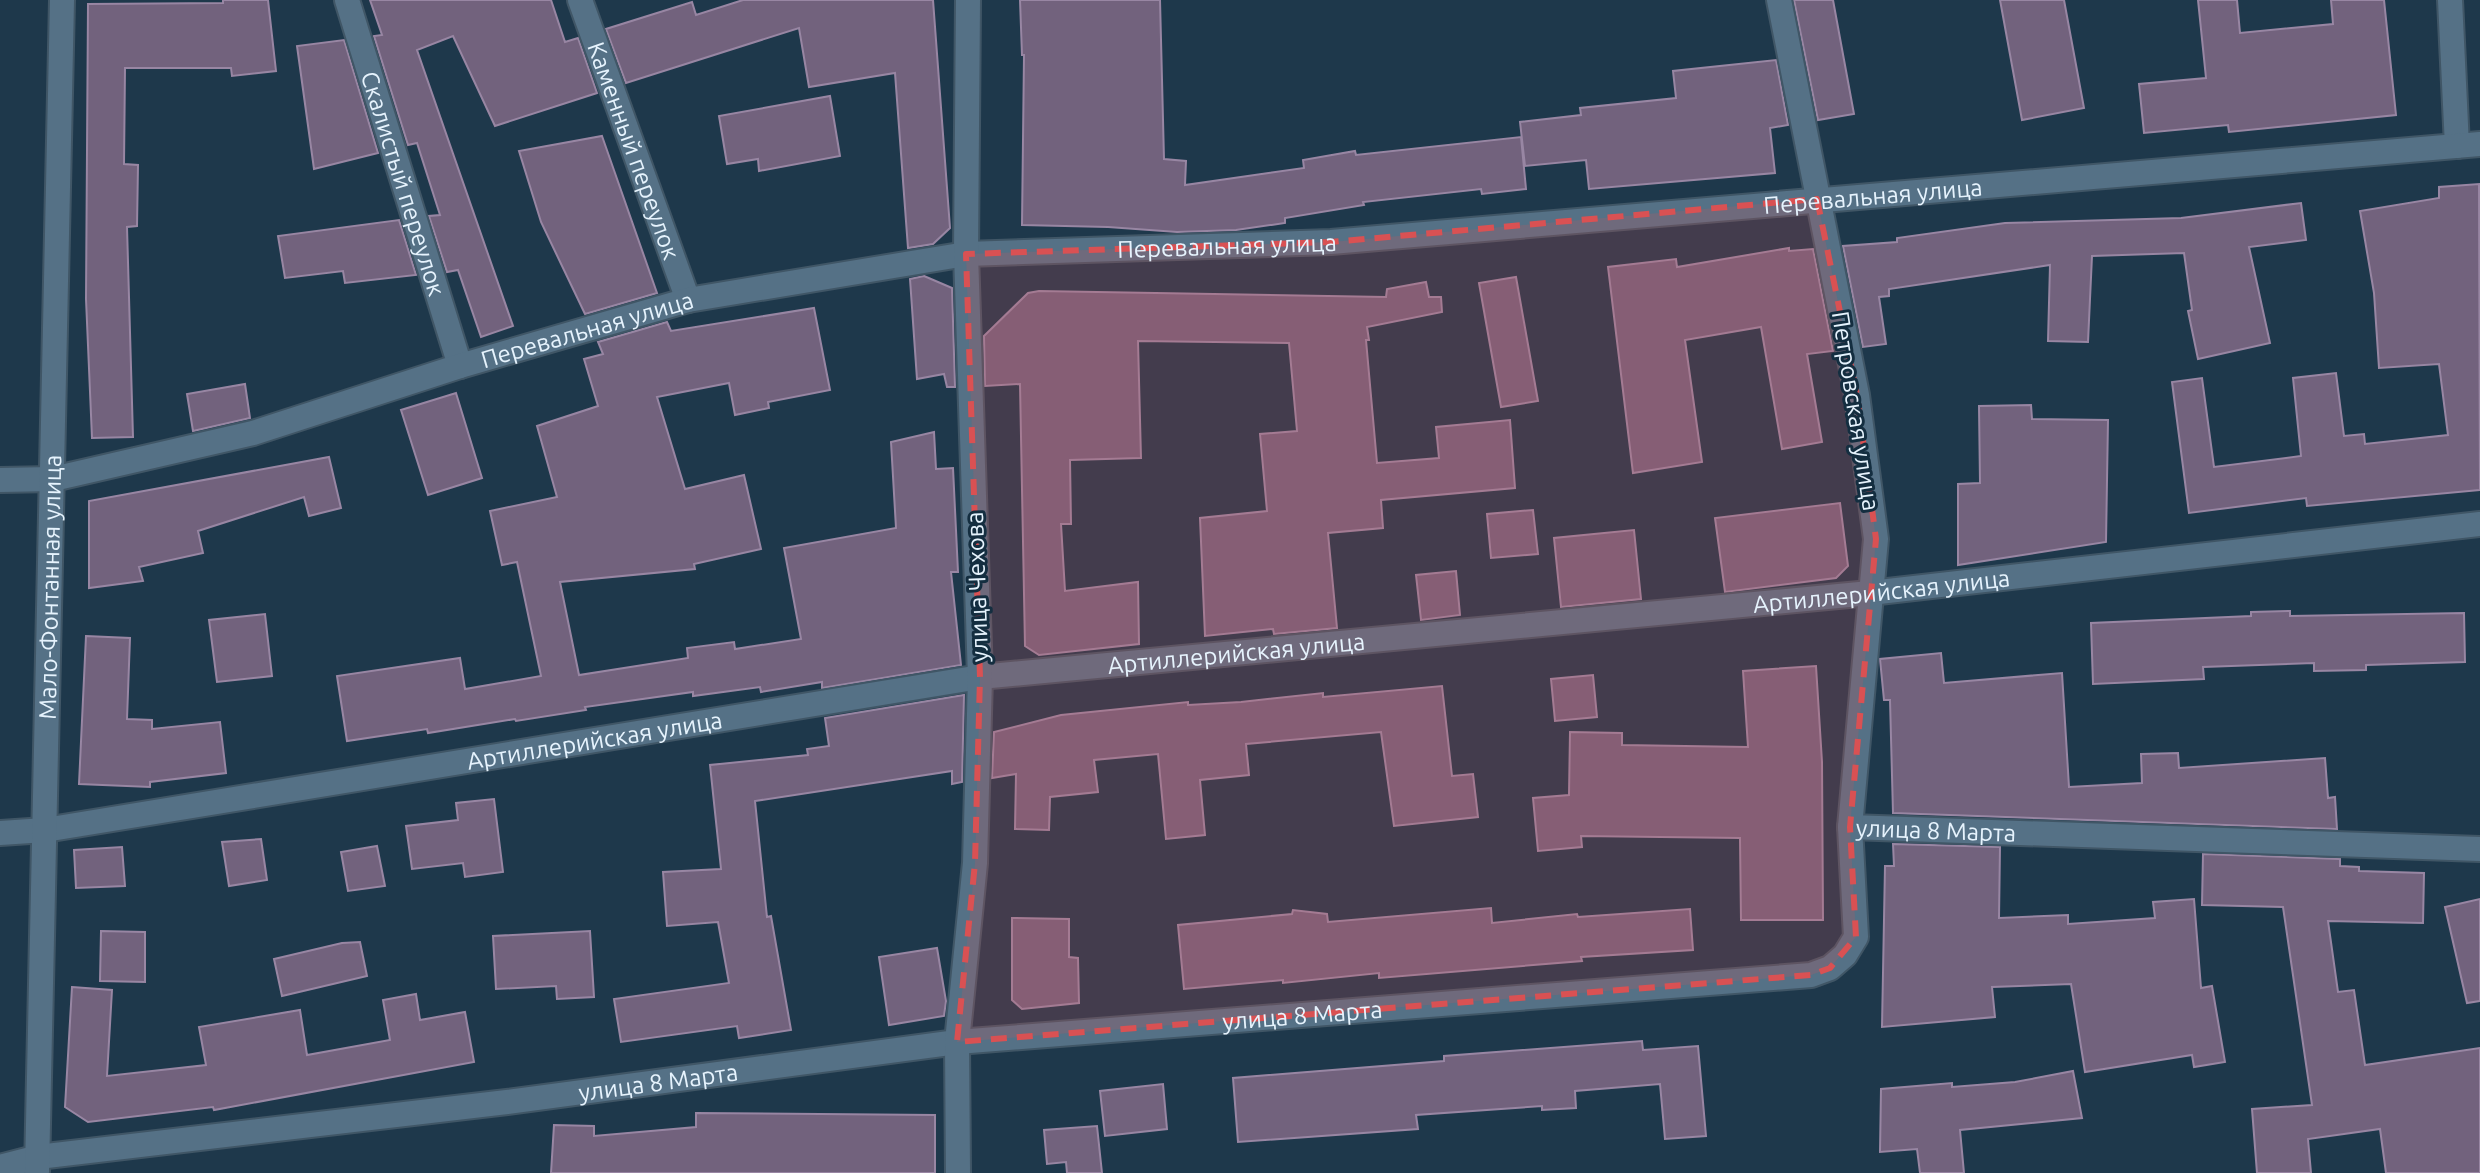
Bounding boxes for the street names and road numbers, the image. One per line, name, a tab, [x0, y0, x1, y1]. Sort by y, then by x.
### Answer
street label: Каменный переулок	[583, 38, 686, 263]
street label: Скалистый переулок	[356, 68, 451, 299]
street label: Перевальная улица	[1762, 173, 1983, 219]
street label: Перевальная улица	[1117, 228, 1337, 263]
street label: Перевальная улица	[478, 286, 696, 373]
street label: Петровская улица	[1827, 309, 1885, 513]
street label: Мало-Фонтанная улица	[33, 454, 66, 720]
street label: улица Чехова	[961, 511, 993, 663]
street label: Артиллерийская улица	[1752, 564, 2011, 617]
street label: Артиллерийская улица	[1106, 627, 1366, 678]
street label: Артиллерийская улица	[465, 706, 724, 774]
street label: улица 8 Марта	[1855, 814, 2017, 846]
street label: улица 8 Марта	[1221, 995, 1384, 1035]
street label: улица 8 Марта	[577, 1058, 740, 1106]

